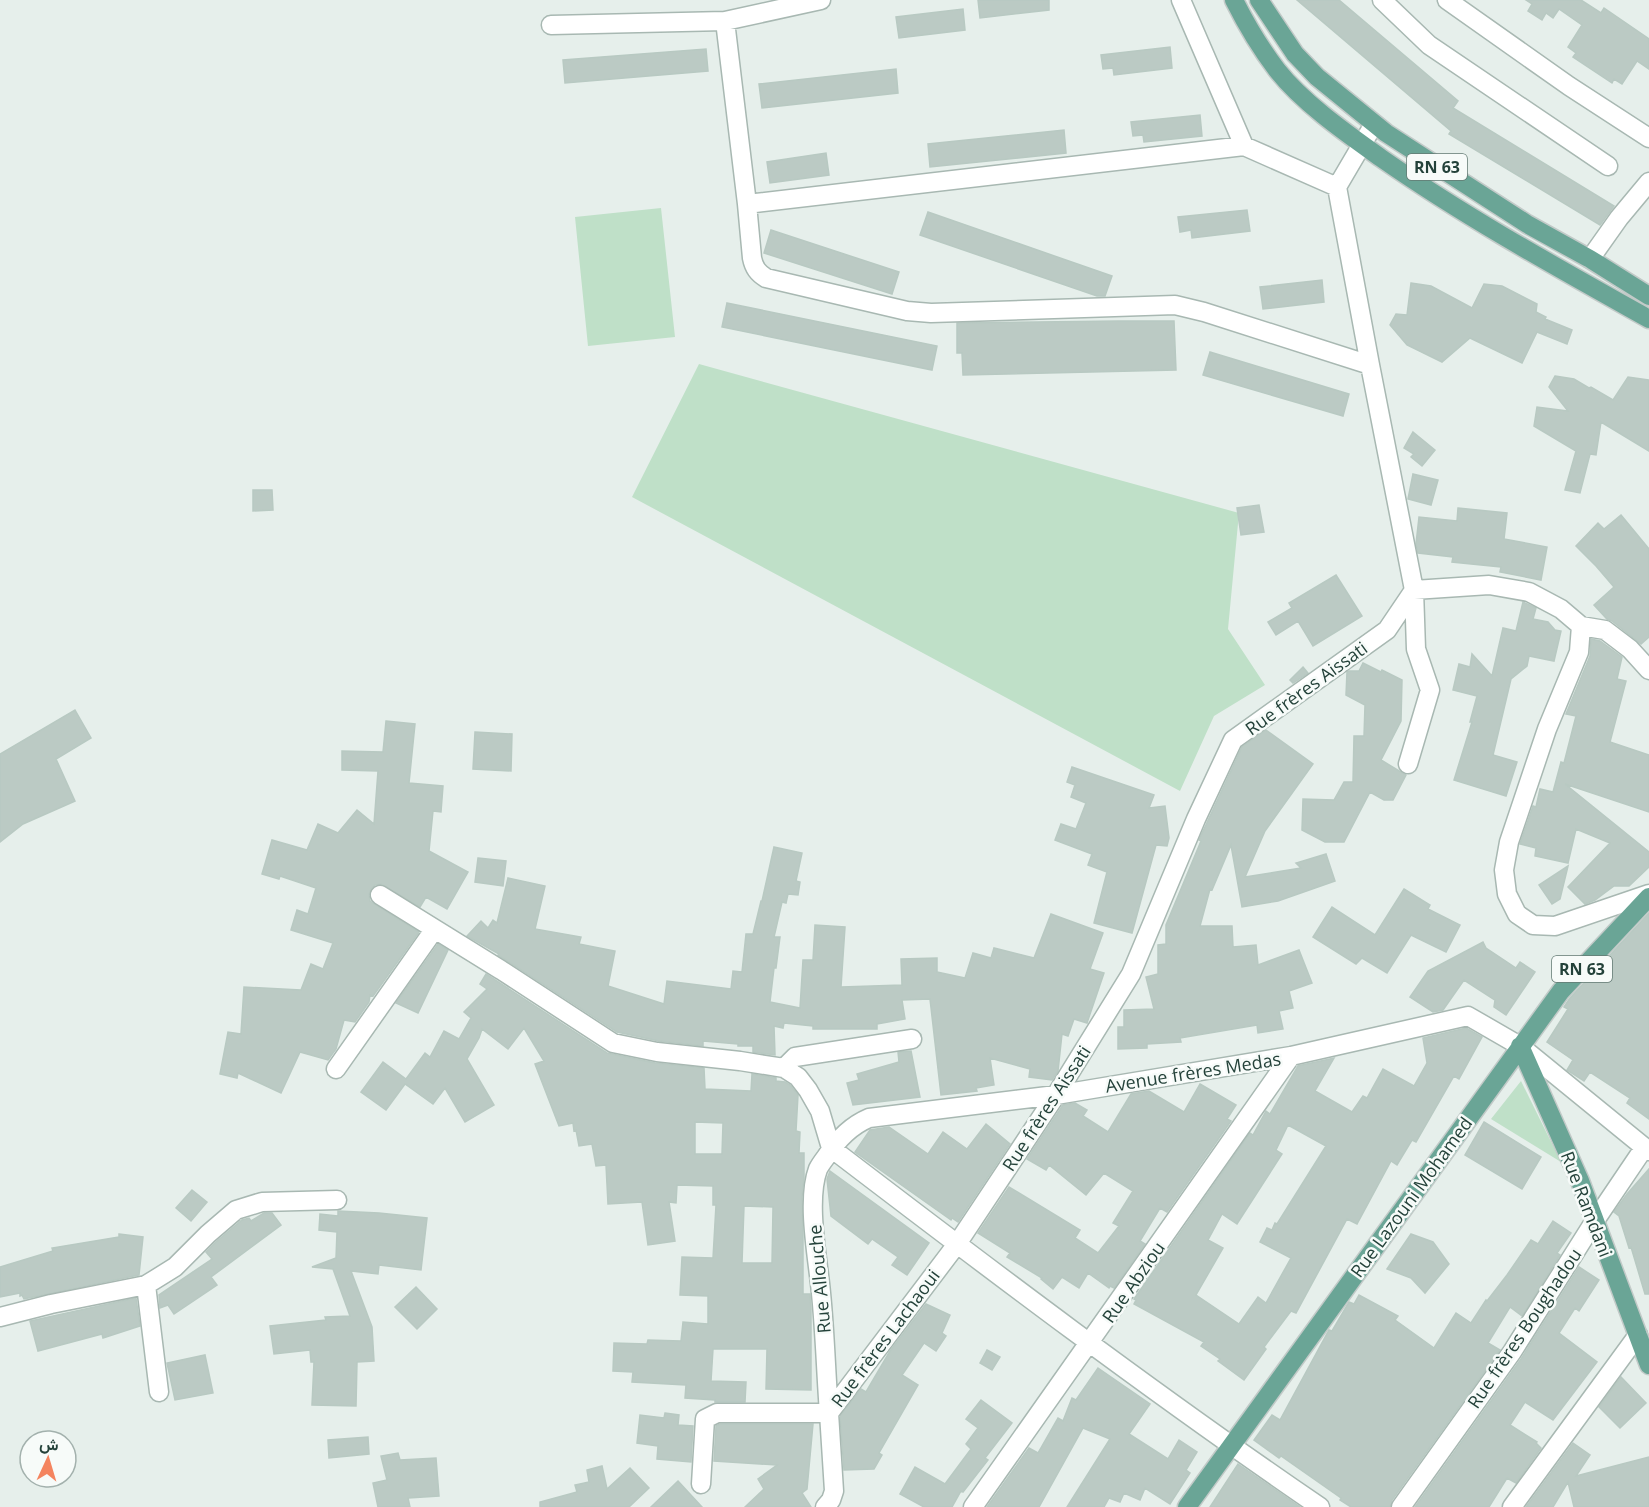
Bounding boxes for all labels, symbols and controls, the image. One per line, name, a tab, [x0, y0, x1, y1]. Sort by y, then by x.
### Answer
road number: RN 63	[1407, 154, 1467, 180]
street label: Rue frères Aissati	[1240, 636, 1372, 740]
road number: RN 63	[1552, 956, 1612, 982]
street label: Rue frères Aissati	[996, 1041, 1096, 1175]
street label: Avenue frères Medas	[1103, 1046, 1283, 1098]
street label: Rue Lazouni Mohamed	[1345, 1112, 1477, 1282]
street label: Rue Ramdani	[1556, 1148, 1618, 1260]
street label: Rue Allouche	[802, 1224, 836, 1334]
street label: Rue Abziou	[1096, 1237, 1170, 1327]
street label: Rue frères Boughadou	[1461, 1243, 1587, 1413]
street label: Rue frères Lachaoui	[825, 1264, 945, 1412]
north arrow	[18, 1429, 78, 1489]
text: ش	[39, 1432, 59, 1456]

